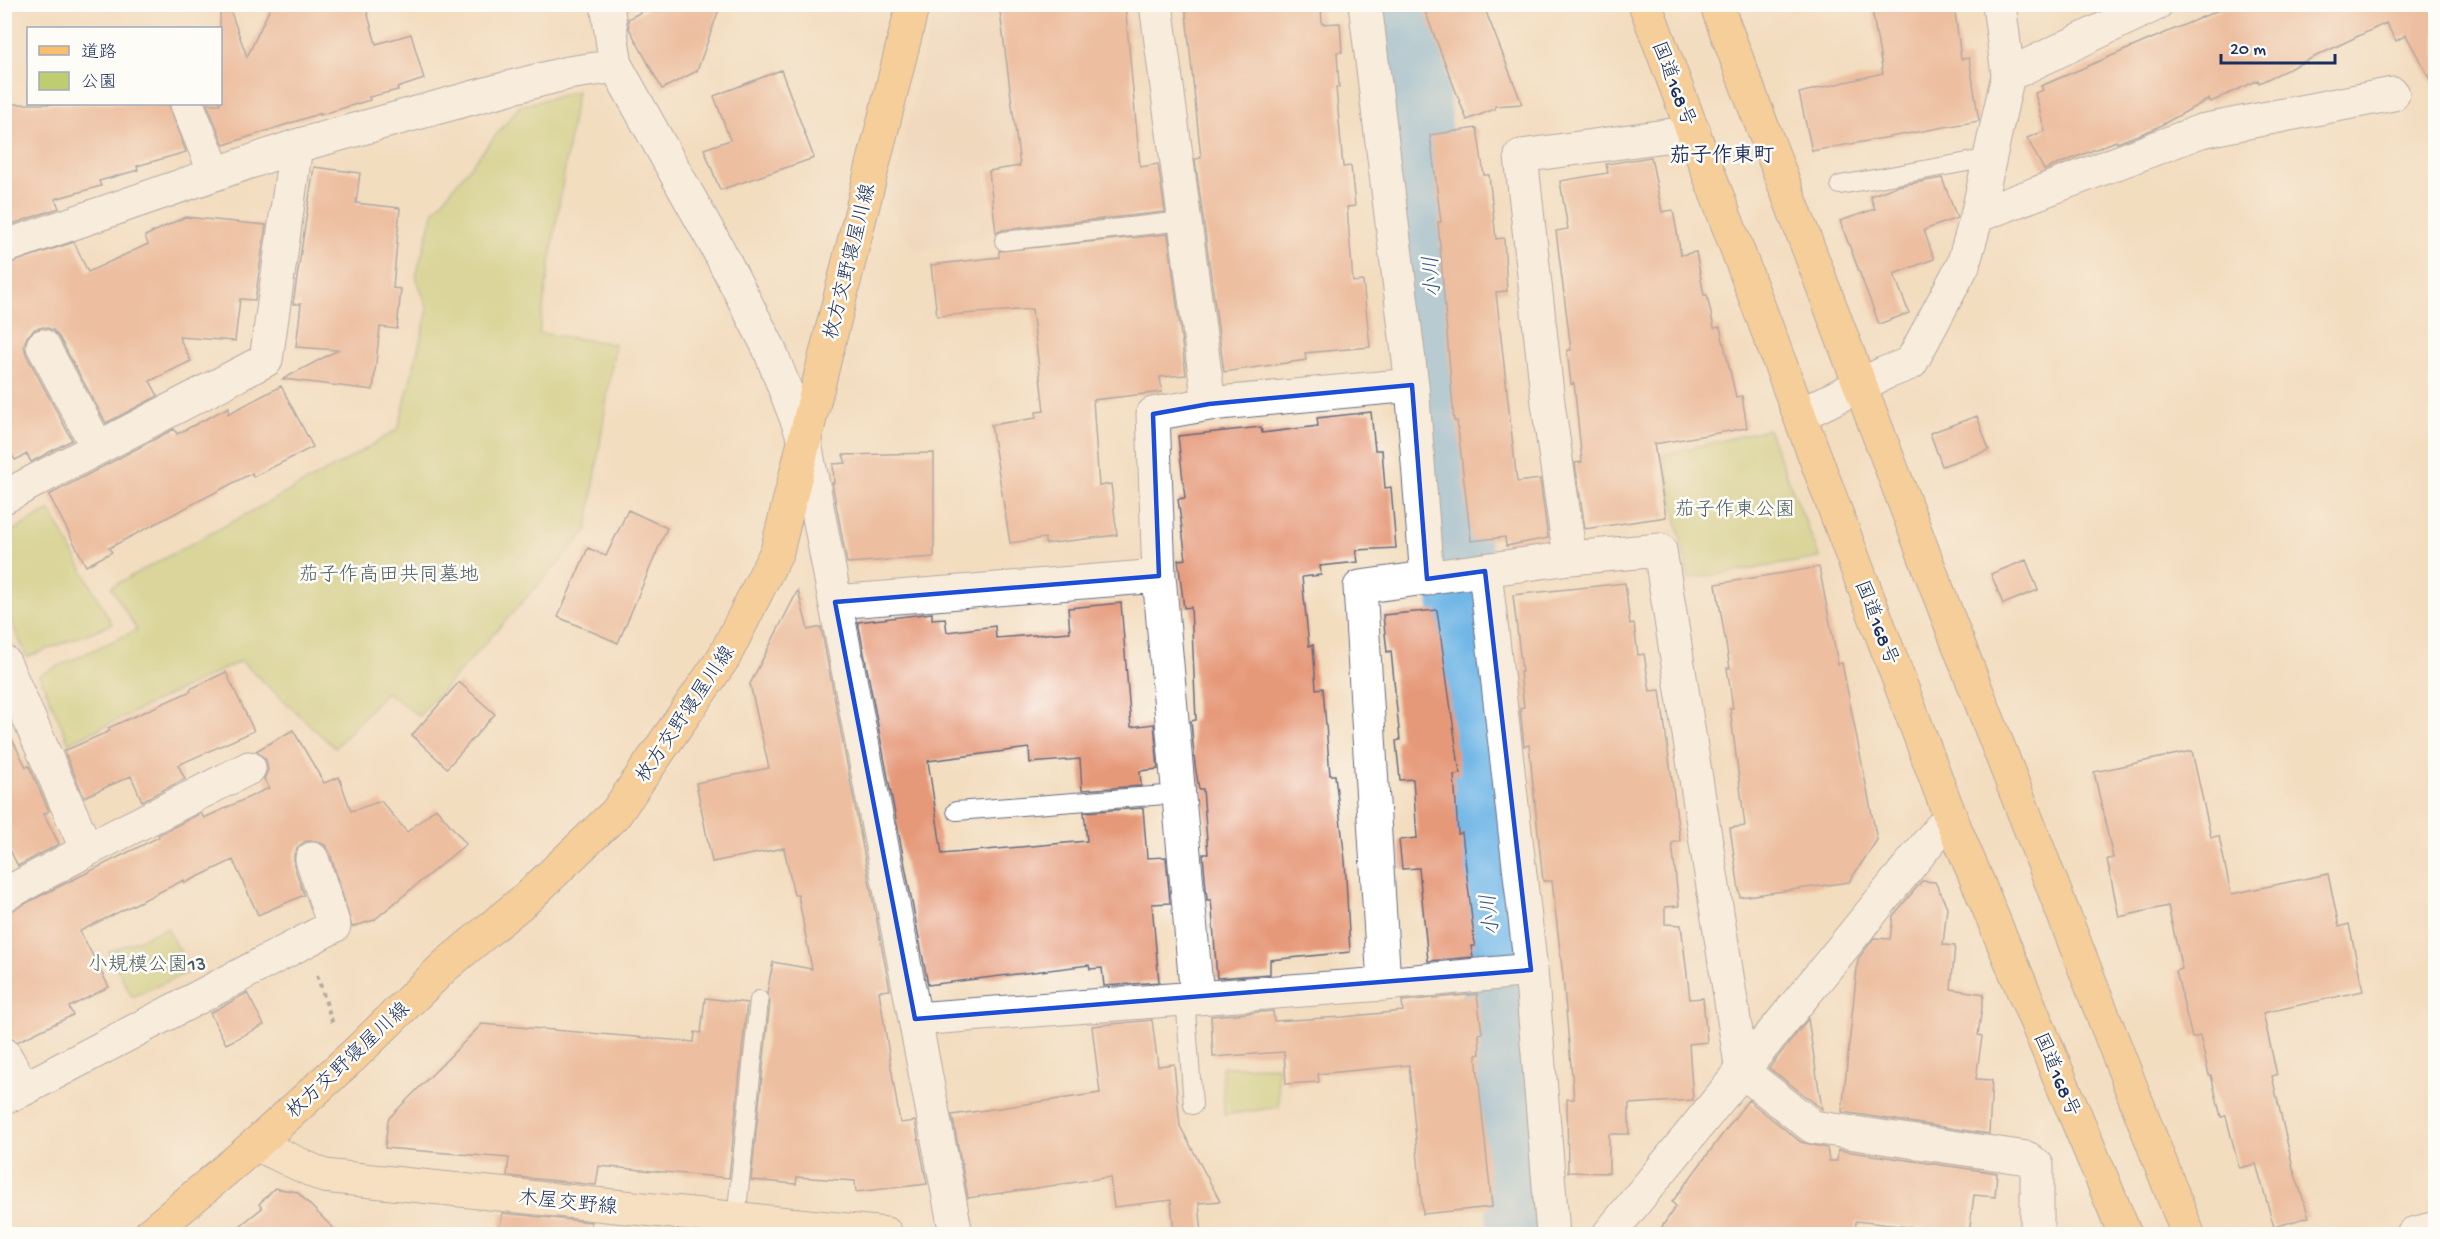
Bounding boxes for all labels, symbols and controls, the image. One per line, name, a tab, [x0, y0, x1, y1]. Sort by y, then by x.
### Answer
legend	[27, 27, 222, 105]
scale bar	[2221, 27, 2335, 65]
street label: 国道168号	[1645, 38, 1699, 130]
text: 20 m	[2230, 40, 2266, 61]
text: 道路	[81, 42, 117, 64]
text: 公園	[81, 73, 117, 94]
district label: 茄子作東町	[1670, 143, 1775, 170]
street label: 枚方交野寝屋川線	[819, 181, 882, 342]
water label: 小川	[1420, 255, 1448, 299]
park label: 茄子作東公園	[1675, 498, 1795, 523]
park label: 茄子作高田共同墓地	[299, 563, 479, 588]
street label: 国道168号	[1848, 577, 1902, 669]
street label: 枚方交野寝屋川線	[631, 641, 741, 788]
water label: 小川	[1477, 892, 1507, 937]
park label: 小規模公園13	[88, 954, 206, 978]
street label: 枚方交野寝屋川線	[282, 997, 416, 1125]
street label: 国道168号	[2027, 1029, 2084, 1121]
street label: 木屋交野線	[517, 1186, 619, 1221]

